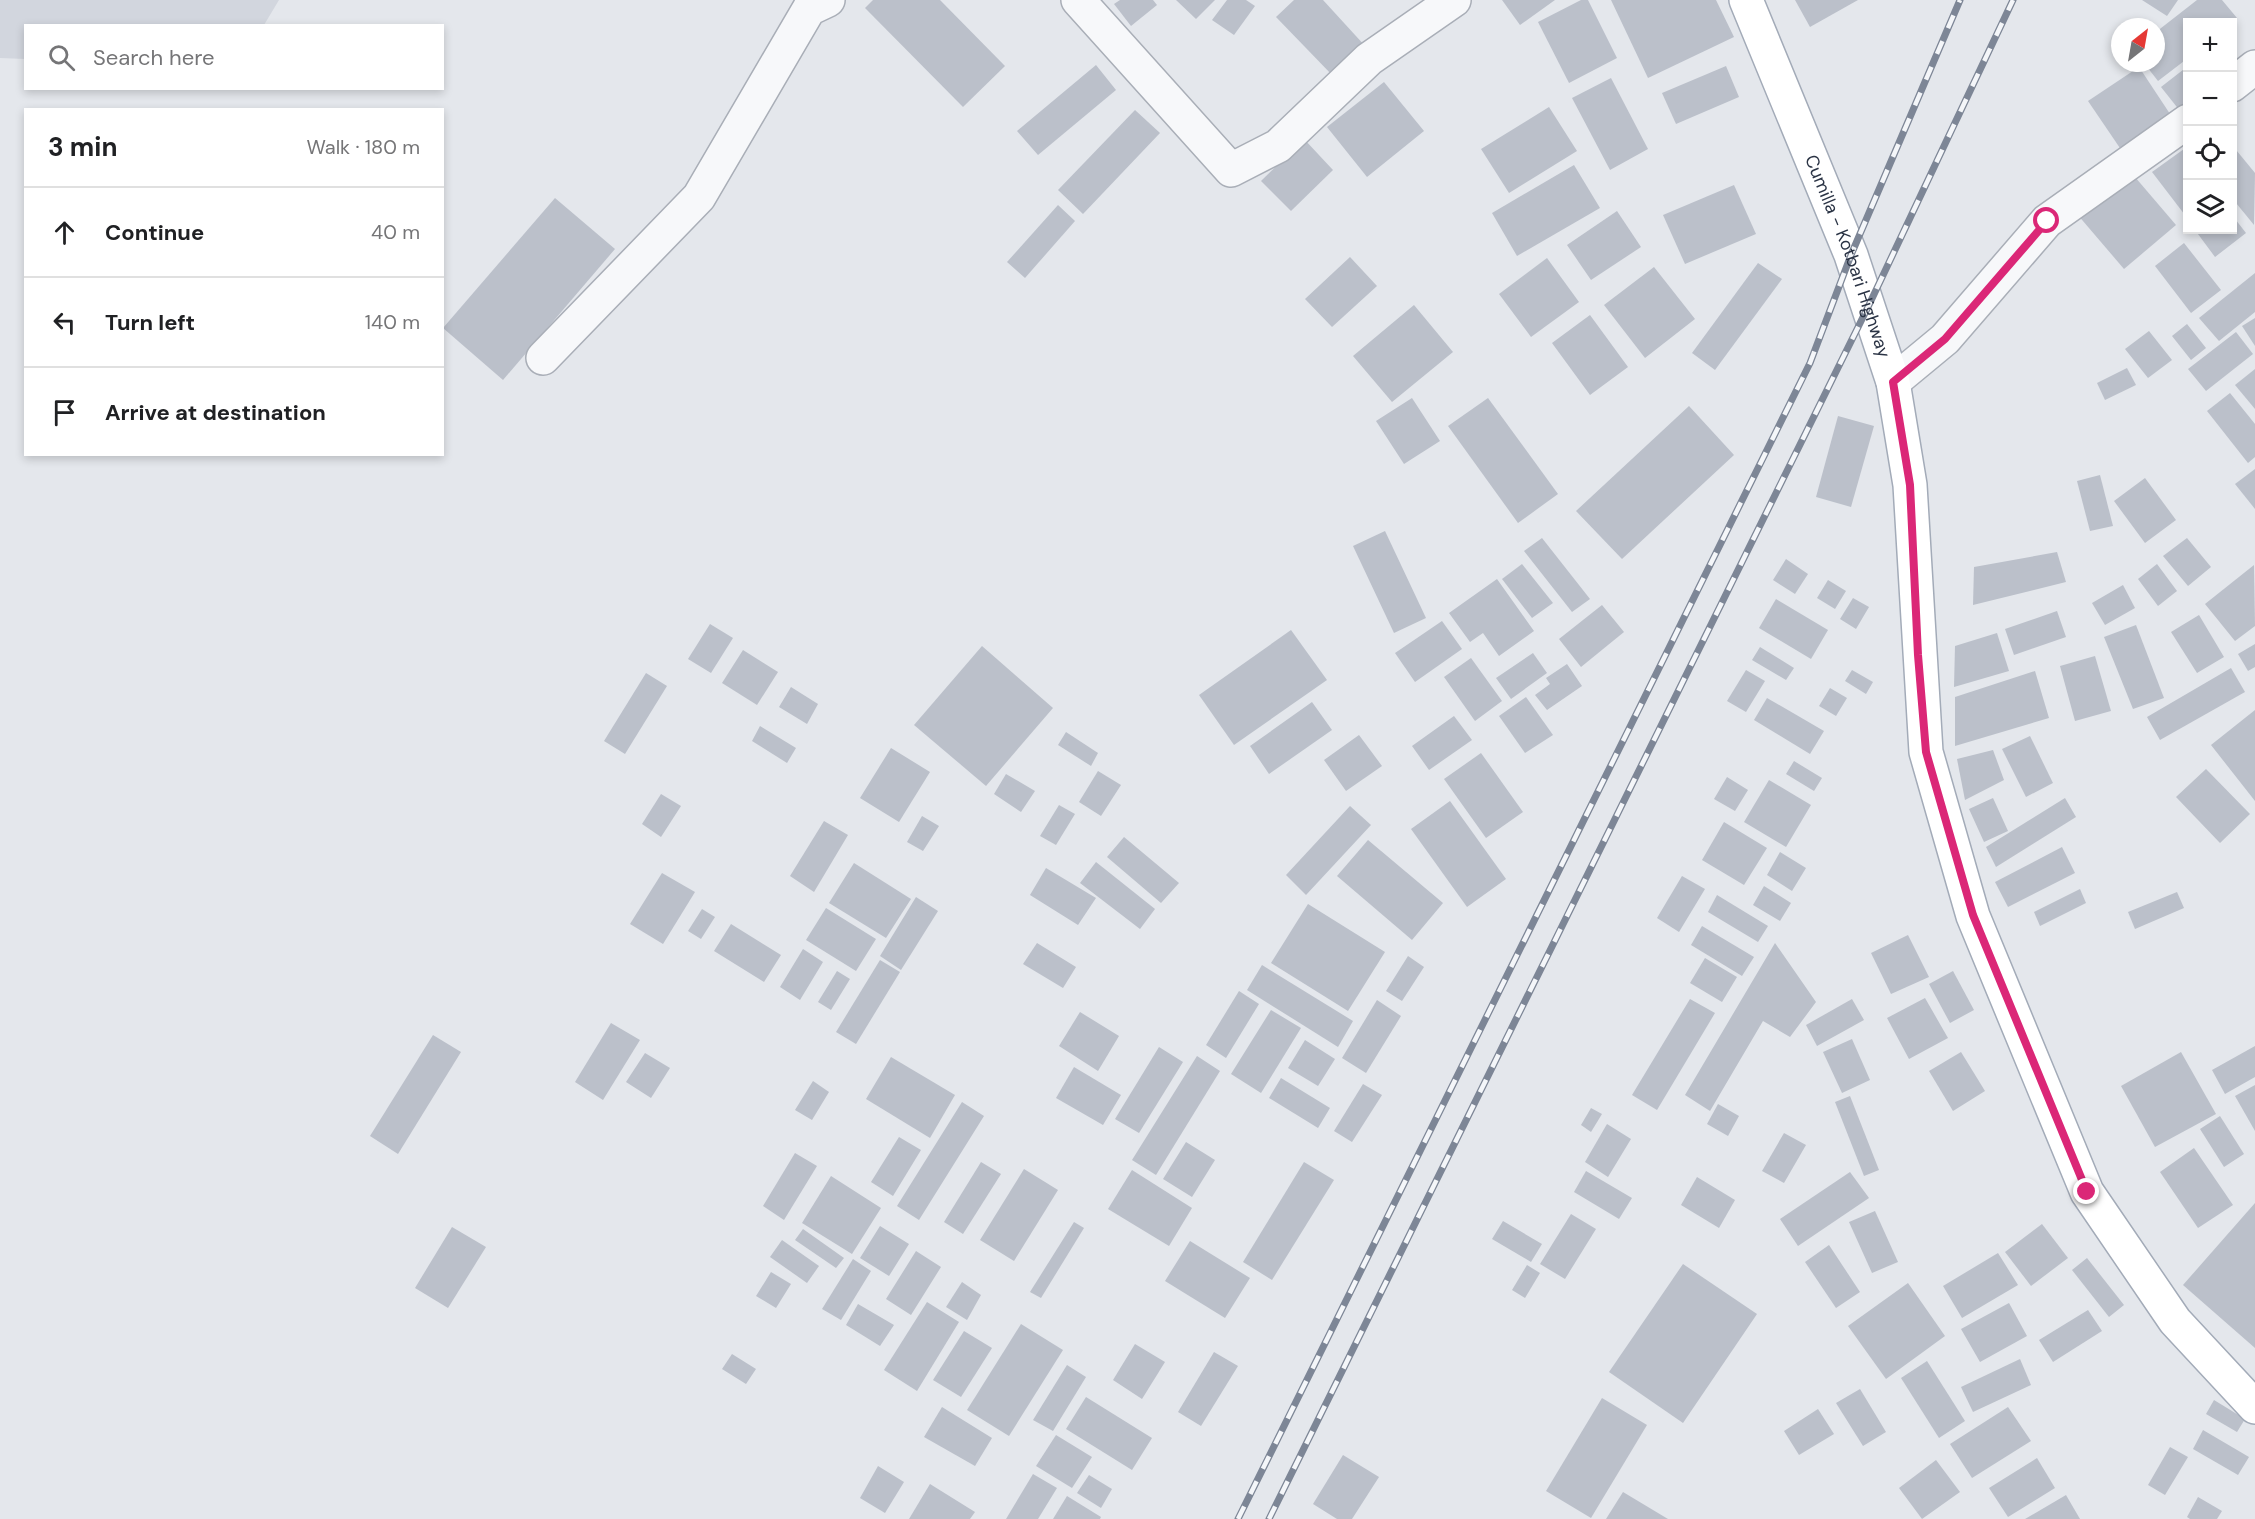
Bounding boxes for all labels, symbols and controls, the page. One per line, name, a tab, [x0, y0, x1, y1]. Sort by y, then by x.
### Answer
north arrow	[2111, 18, 2165, 72]
map controls	[2183, 18, 2237, 234]
button: +	[2183, 18, 2237, 72]
search box	[24, 24, 444, 90]
icon: search	[45, 41, 78, 74]
text: Search here	[93, 43, 214, 72]
button: −	[2183, 72, 2237, 126]
button: locate	[2183, 126, 2237, 180]
text: 3 min	[48, 130, 117, 164]
text: Walk · 180 m	[306, 134, 420, 160]
street label: Cumilla - Kotbari Highway	[1799, 151, 1896, 361]
button: layers	[2183, 180, 2237, 234]
route start	[2033, 207, 2059, 233]
icon: ahead	[48, 216, 81, 249]
text: Continue	[105, 218, 204, 247]
text: 40 m	[371, 219, 420, 245]
icon: left	[48, 306, 81, 339]
text: Turn left	[105, 308, 195, 337]
text: 140 m	[365, 309, 420, 335]
icon: arrive	[48, 396, 81, 429]
text: Arrive at destination	[105, 398, 326, 427]
route end	[2073, 1178, 2099, 1204]

